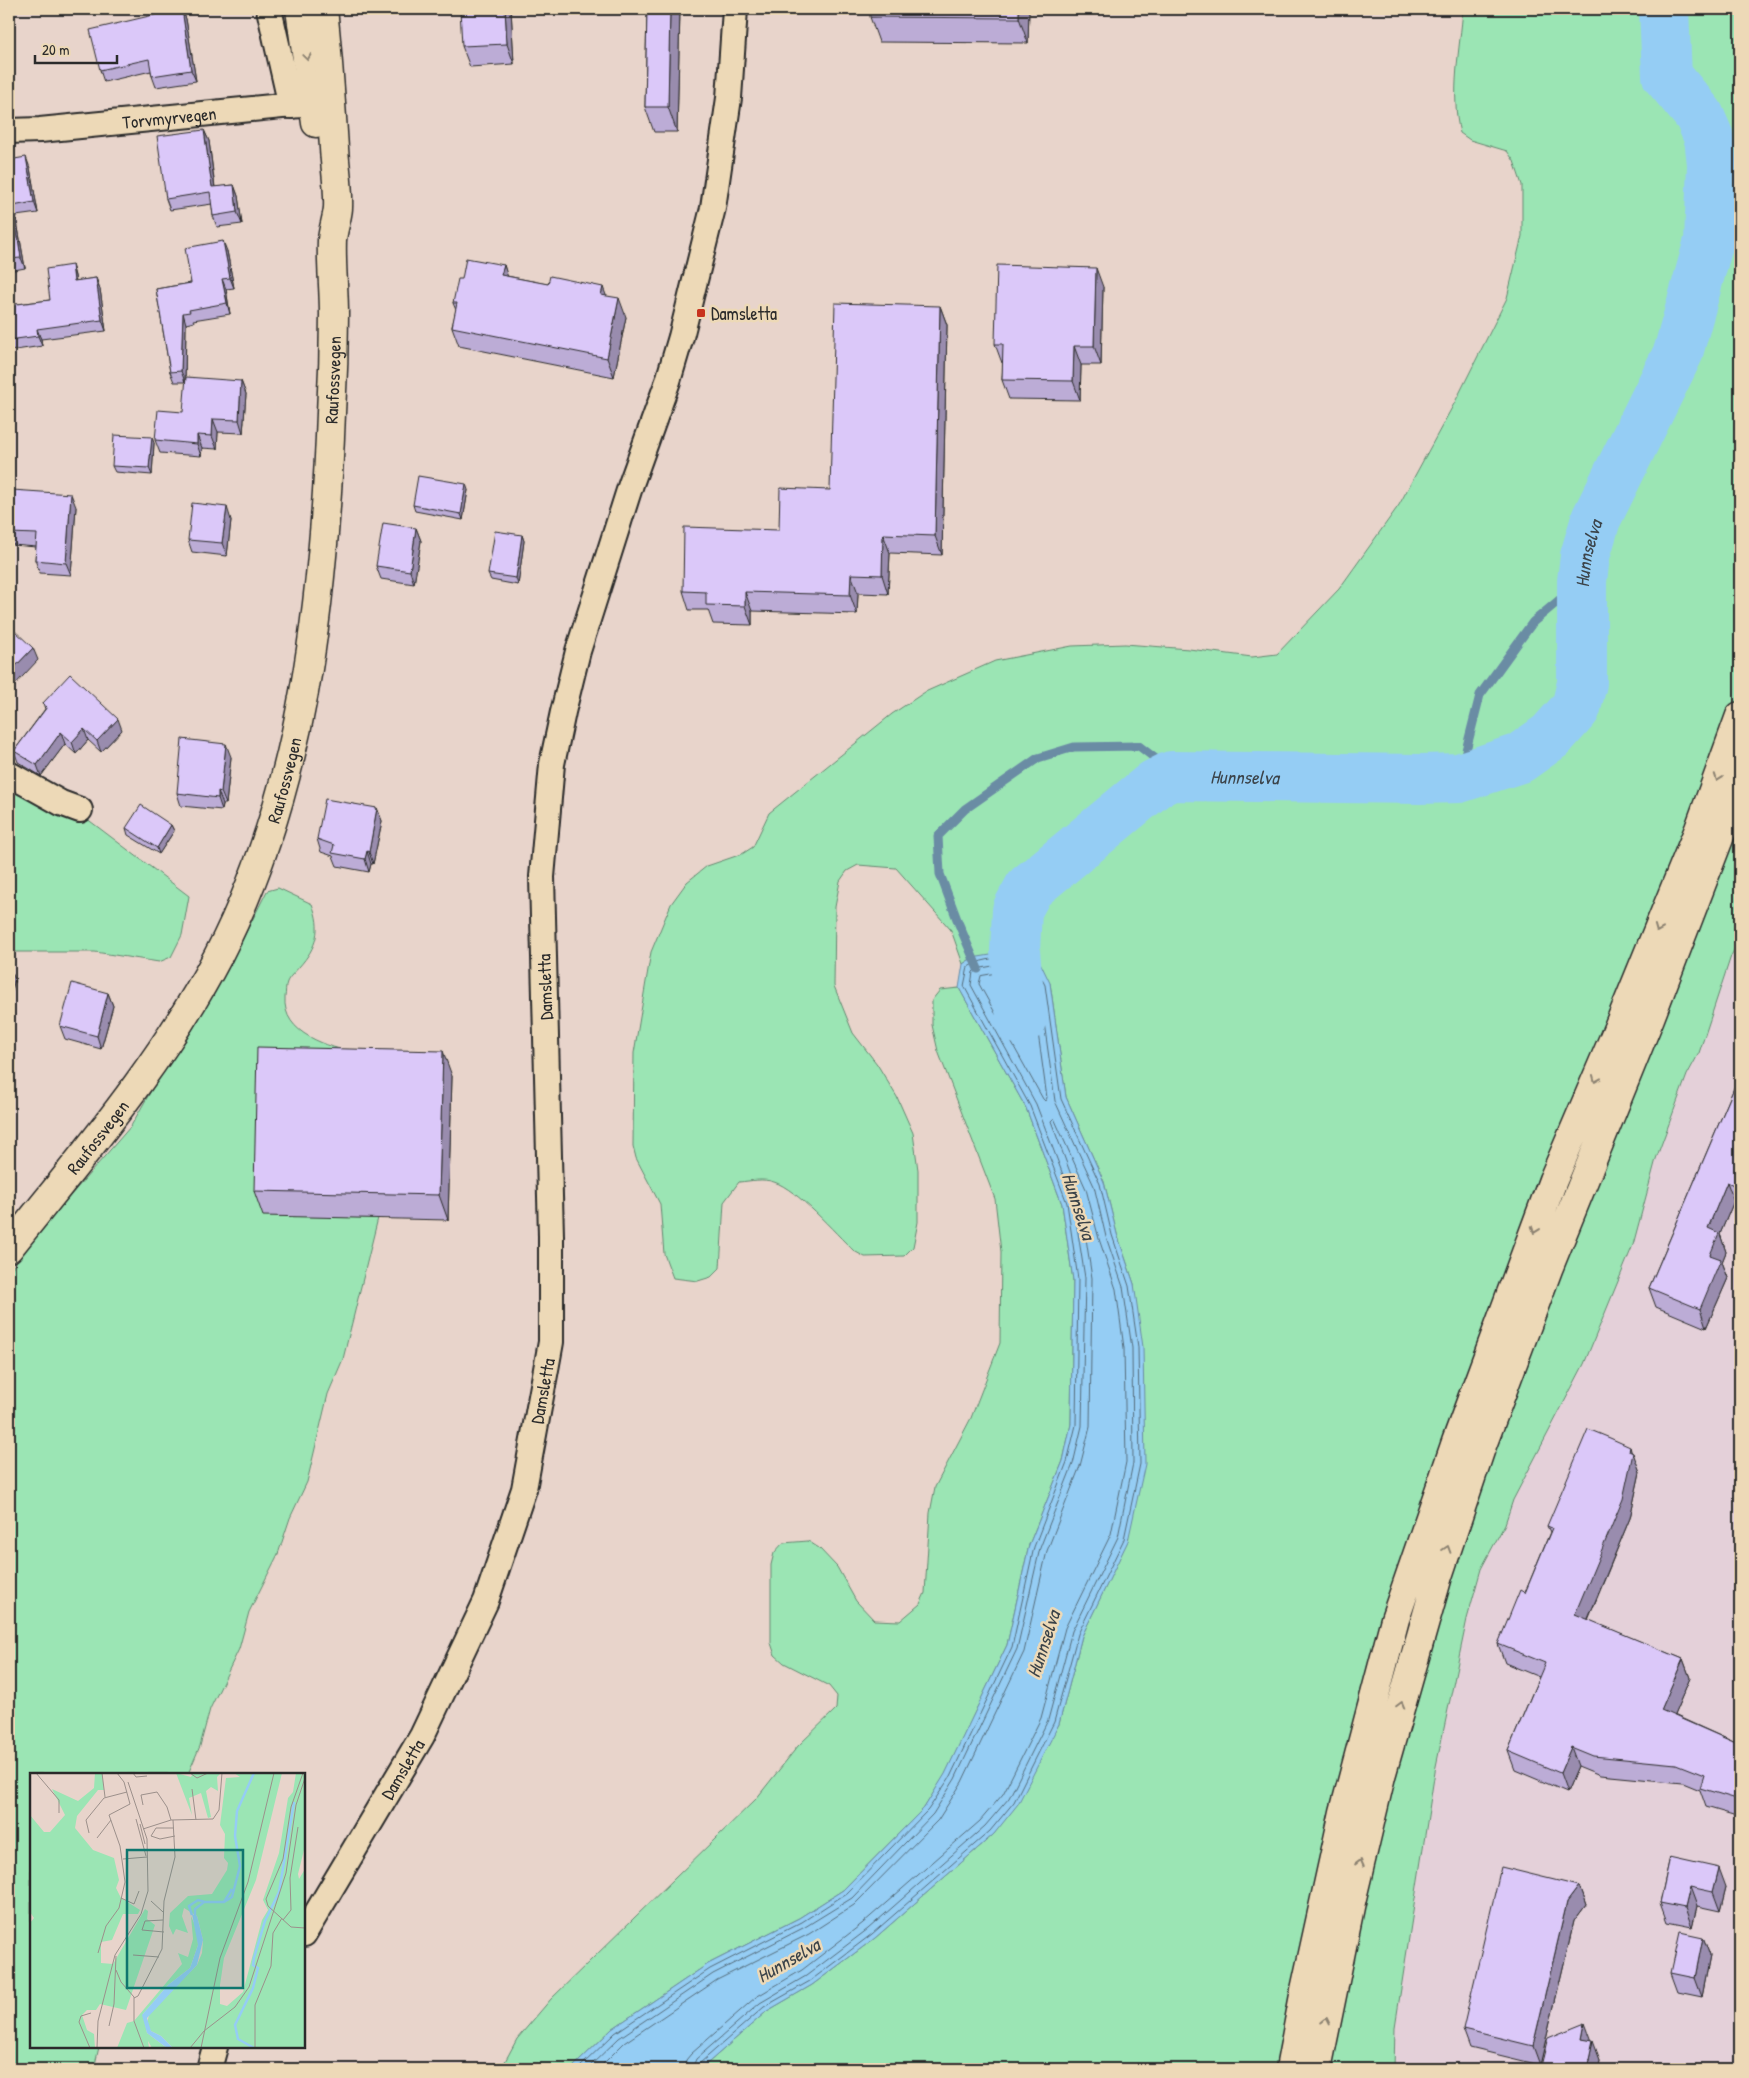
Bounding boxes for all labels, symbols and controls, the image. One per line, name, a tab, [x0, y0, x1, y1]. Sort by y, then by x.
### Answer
scale bar	[35, 32, 118, 64]
text: 20 m	[42, 39, 69, 60]
one-way arrow	[301, 53, 312, 61]
street label: Torvmyrvegen	[121, 100, 218, 134]
place label: Damsletta	[711, 301, 777, 326]
marker: Damsletta	[695, 307, 707, 319]
street label: Raufossvegen	[318, 336, 346, 424]
water label: Hunnselva	[1569, 514, 1609, 587]
street label: Raufossvegen	[260, 735, 307, 826]
water label: Hunnselva	[1210, 763, 1281, 790]
one-way arrow	[1714, 773, 1724, 782]
one-way arrow	[1654, 924, 1665, 933]
street label: Damsletta	[531, 953, 559, 1021]
one-way arrow	[1592, 1074, 1602, 1083]
street label: Raufossvegen	[61, 1095, 134, 1179]
water label: Hunnselva	[1056, 1169, 1103, 1245]
one-way arrow	[1531, 1225, 1541, 1234]
street label: Damsletta	[524, 1356, 560, 1426]
one-way arrow	[1441, 1546, 1451, 1554]
water label: Hunnselva	[1020, 1605, 1067, 1681]
one-way arrow	[1395, 1702, 1405, 1710]
street label: Damsletta	[375, 1734, 430, 1804]
inset map	[30, 1773, 305, 2048]
one-way arrow	[1354, 1858, 1365, 1867]
water label: Hunnselva	[752, 1930, 826, 1988]
one-way arrow	[1321, 2017, 1331, 2026]

